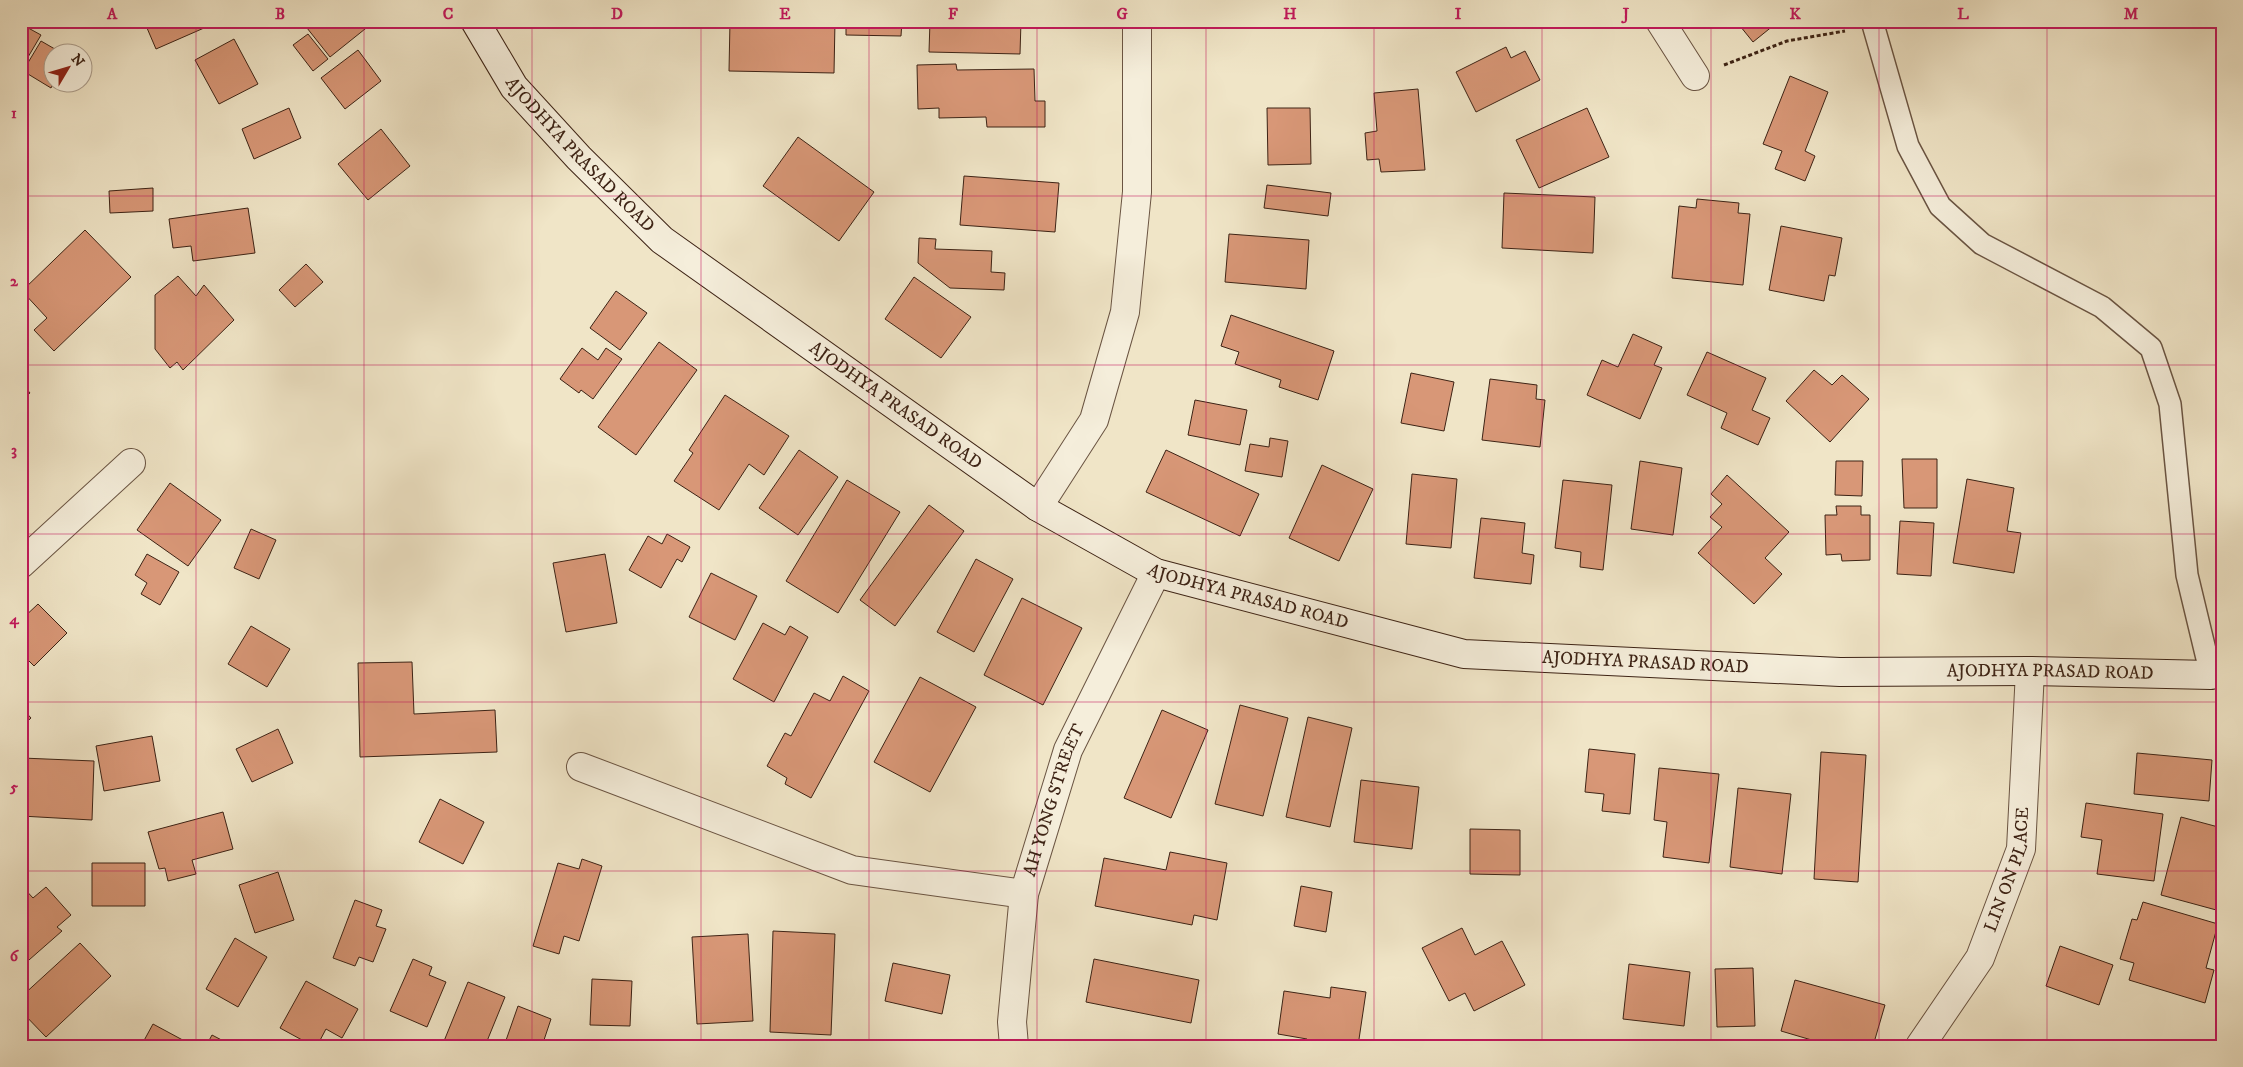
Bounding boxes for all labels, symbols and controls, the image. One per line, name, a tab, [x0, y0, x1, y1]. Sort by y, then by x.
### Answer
text: A	[106, 4, 118, 24]
text: B	[275, 4, 285, 24]
text: C	[443, 4, 453, 24]
text: D	[611, 4, 623, 24]
text: E	[779, 4, 791, 24]
text: F	[948, 4, 958, 24]
text: G	[1116, 4, 1128, 24]
text: H	[1283, 4, 1297, 24]
text: I	[1455, 4, 1462, 24]
text: J	[1621, 4, 1630, 24]
text: K	[1789, 4, 1801, 24]
text: L	[1957, 4, 1969, 24]
text: M	[2124, 4, 2139, 24]
north arrow	[42, 42, 92, 92]
text: N	[67, 51, 88, 71]
street label: AJODHYA PRASAD ROAD	[500, 74, 659, 237]
text: 1	[11, 103, 17, 123]
text: 2	[10, 271, 19, 291]
street label: AJODHYA PRASAD ROAD	[805, 337, 986, 475]
text: 3	[11, 440, 17, 460]
street label: AJODHYA PRASAD ROAD	[1143, 559, 1351, 634]
text: 4	[8, 609, 19, 629]
street label: AJODHYA PRASAD ROAD	[1542, 647, 1749, 679]
street label: AJODHYA PRASAD ROAD	[1947, 660, 2154, 685]
street label: AH YONG STREET	[1019, 720, 1090, 879]
text: 5	[9, 777, 18, 797]
street label: LIN ON PLACE	[1980, 806, 2034, 935]
text: 6	[10, 946, 20, 966]

